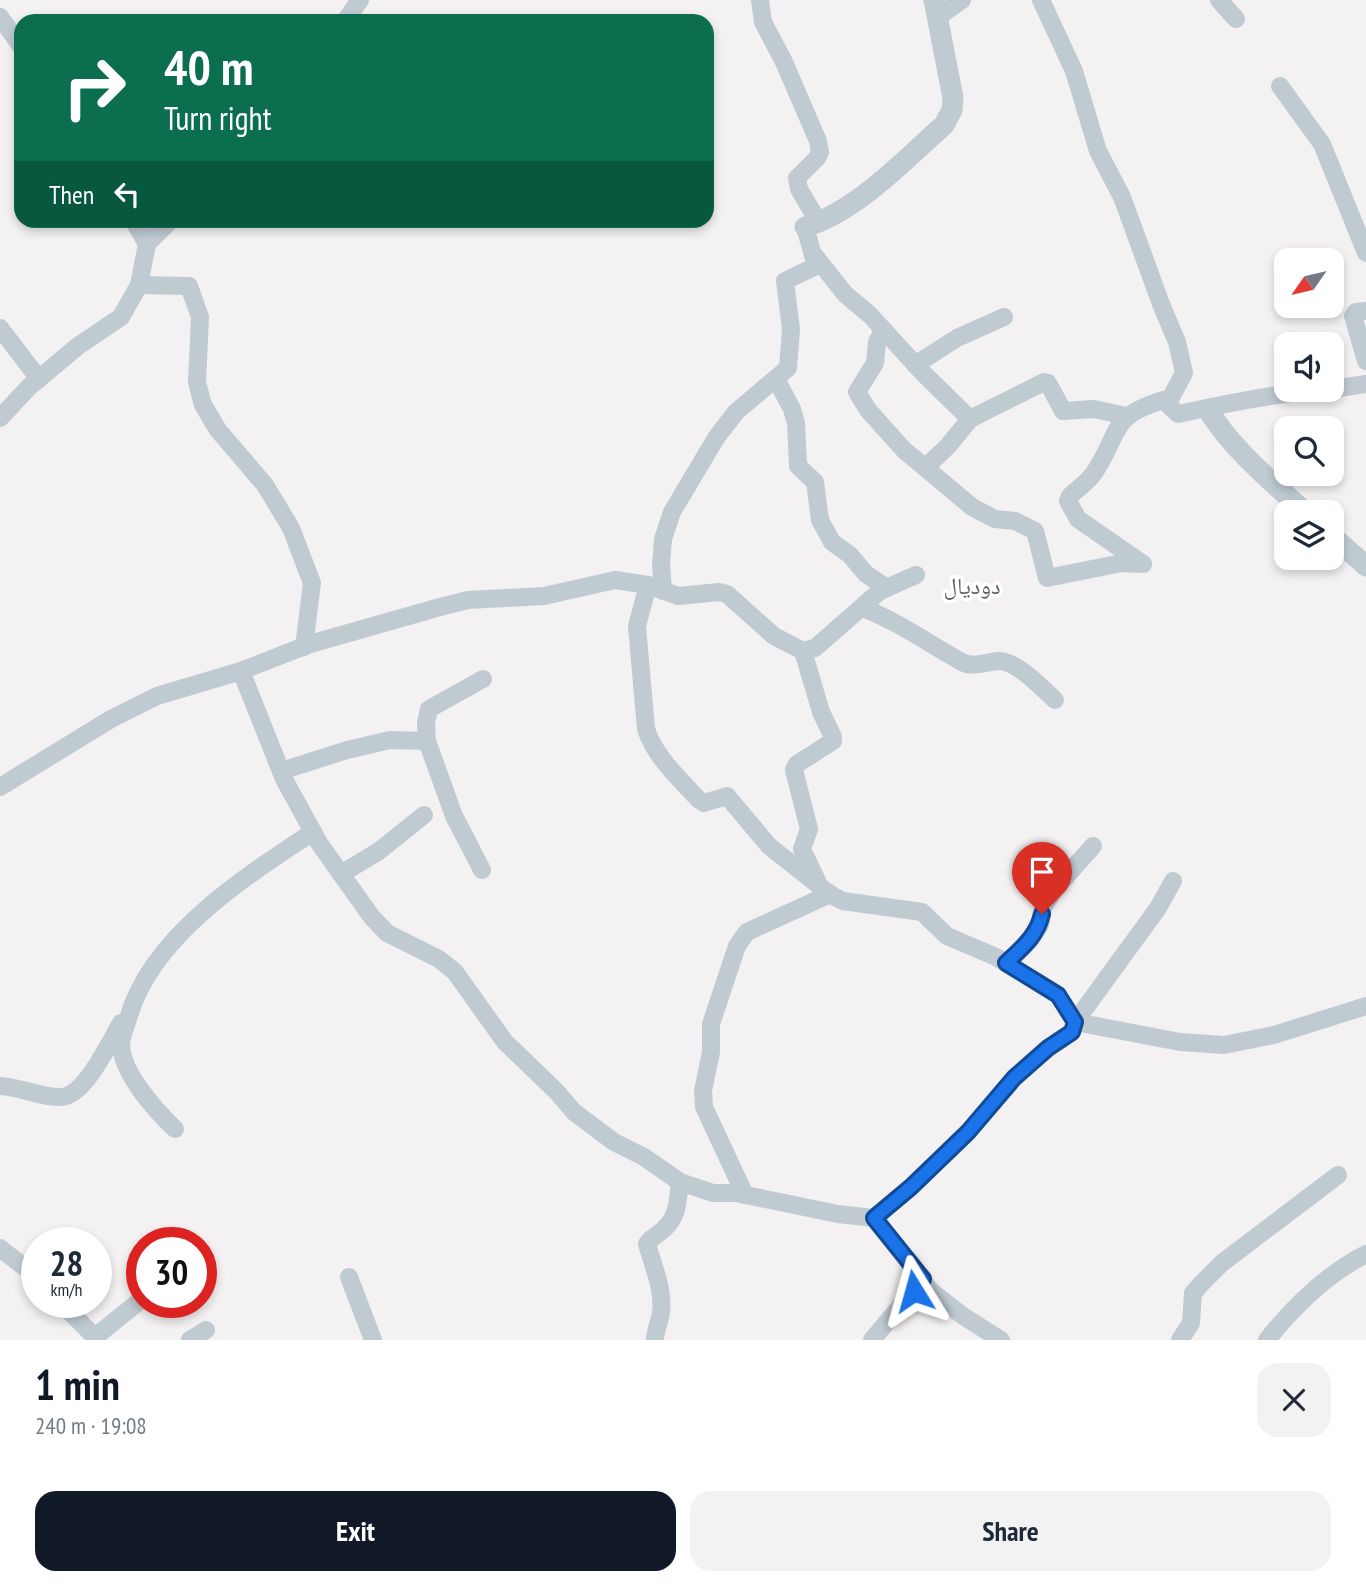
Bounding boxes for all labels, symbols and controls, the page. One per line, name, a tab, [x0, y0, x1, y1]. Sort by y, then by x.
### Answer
text: 40 m	[164, 35, 253, 99]
icon: right	[49, 42, 140, 133]
text: Turn right	[164, 97, 272, 139]
icon: left	[108, 175, 146, 213]
text: Then	[49, 178, 94, 211]
north arrow	[1274, 248, 1344, 318]
map controls	[1274, 248, 1344, 570]
button: sound	[1274, 332, 1344, 402]
button: search	[1274, 416, 1344, 486]
button: layers	[1274, 500, 1344, 570]
district label: دودیال	[943, 571, 1001, 600]
pin	[1012, 842, 1072, 914]
icon: arrive	[1023, 853, 1061, 891]
speed limit sign: 30	[126, 1227, 217, 1318]
text: 28	[50, 1240, 83, 1286]
position arrow	[877, 1254, 951, 1328]
text: km/h	[51, 1278, 82, 1301]
text: 1 min	[35, 1357, 120, 1412]
button: close	[1257, 1363, 1331, 1437]
text: 240 m · 19:08	[35, 1411, 147, 1440]
button: Exit	[35, 1491, 676, 1571]
button: Share	[690, 1491, 1331, 1571]

